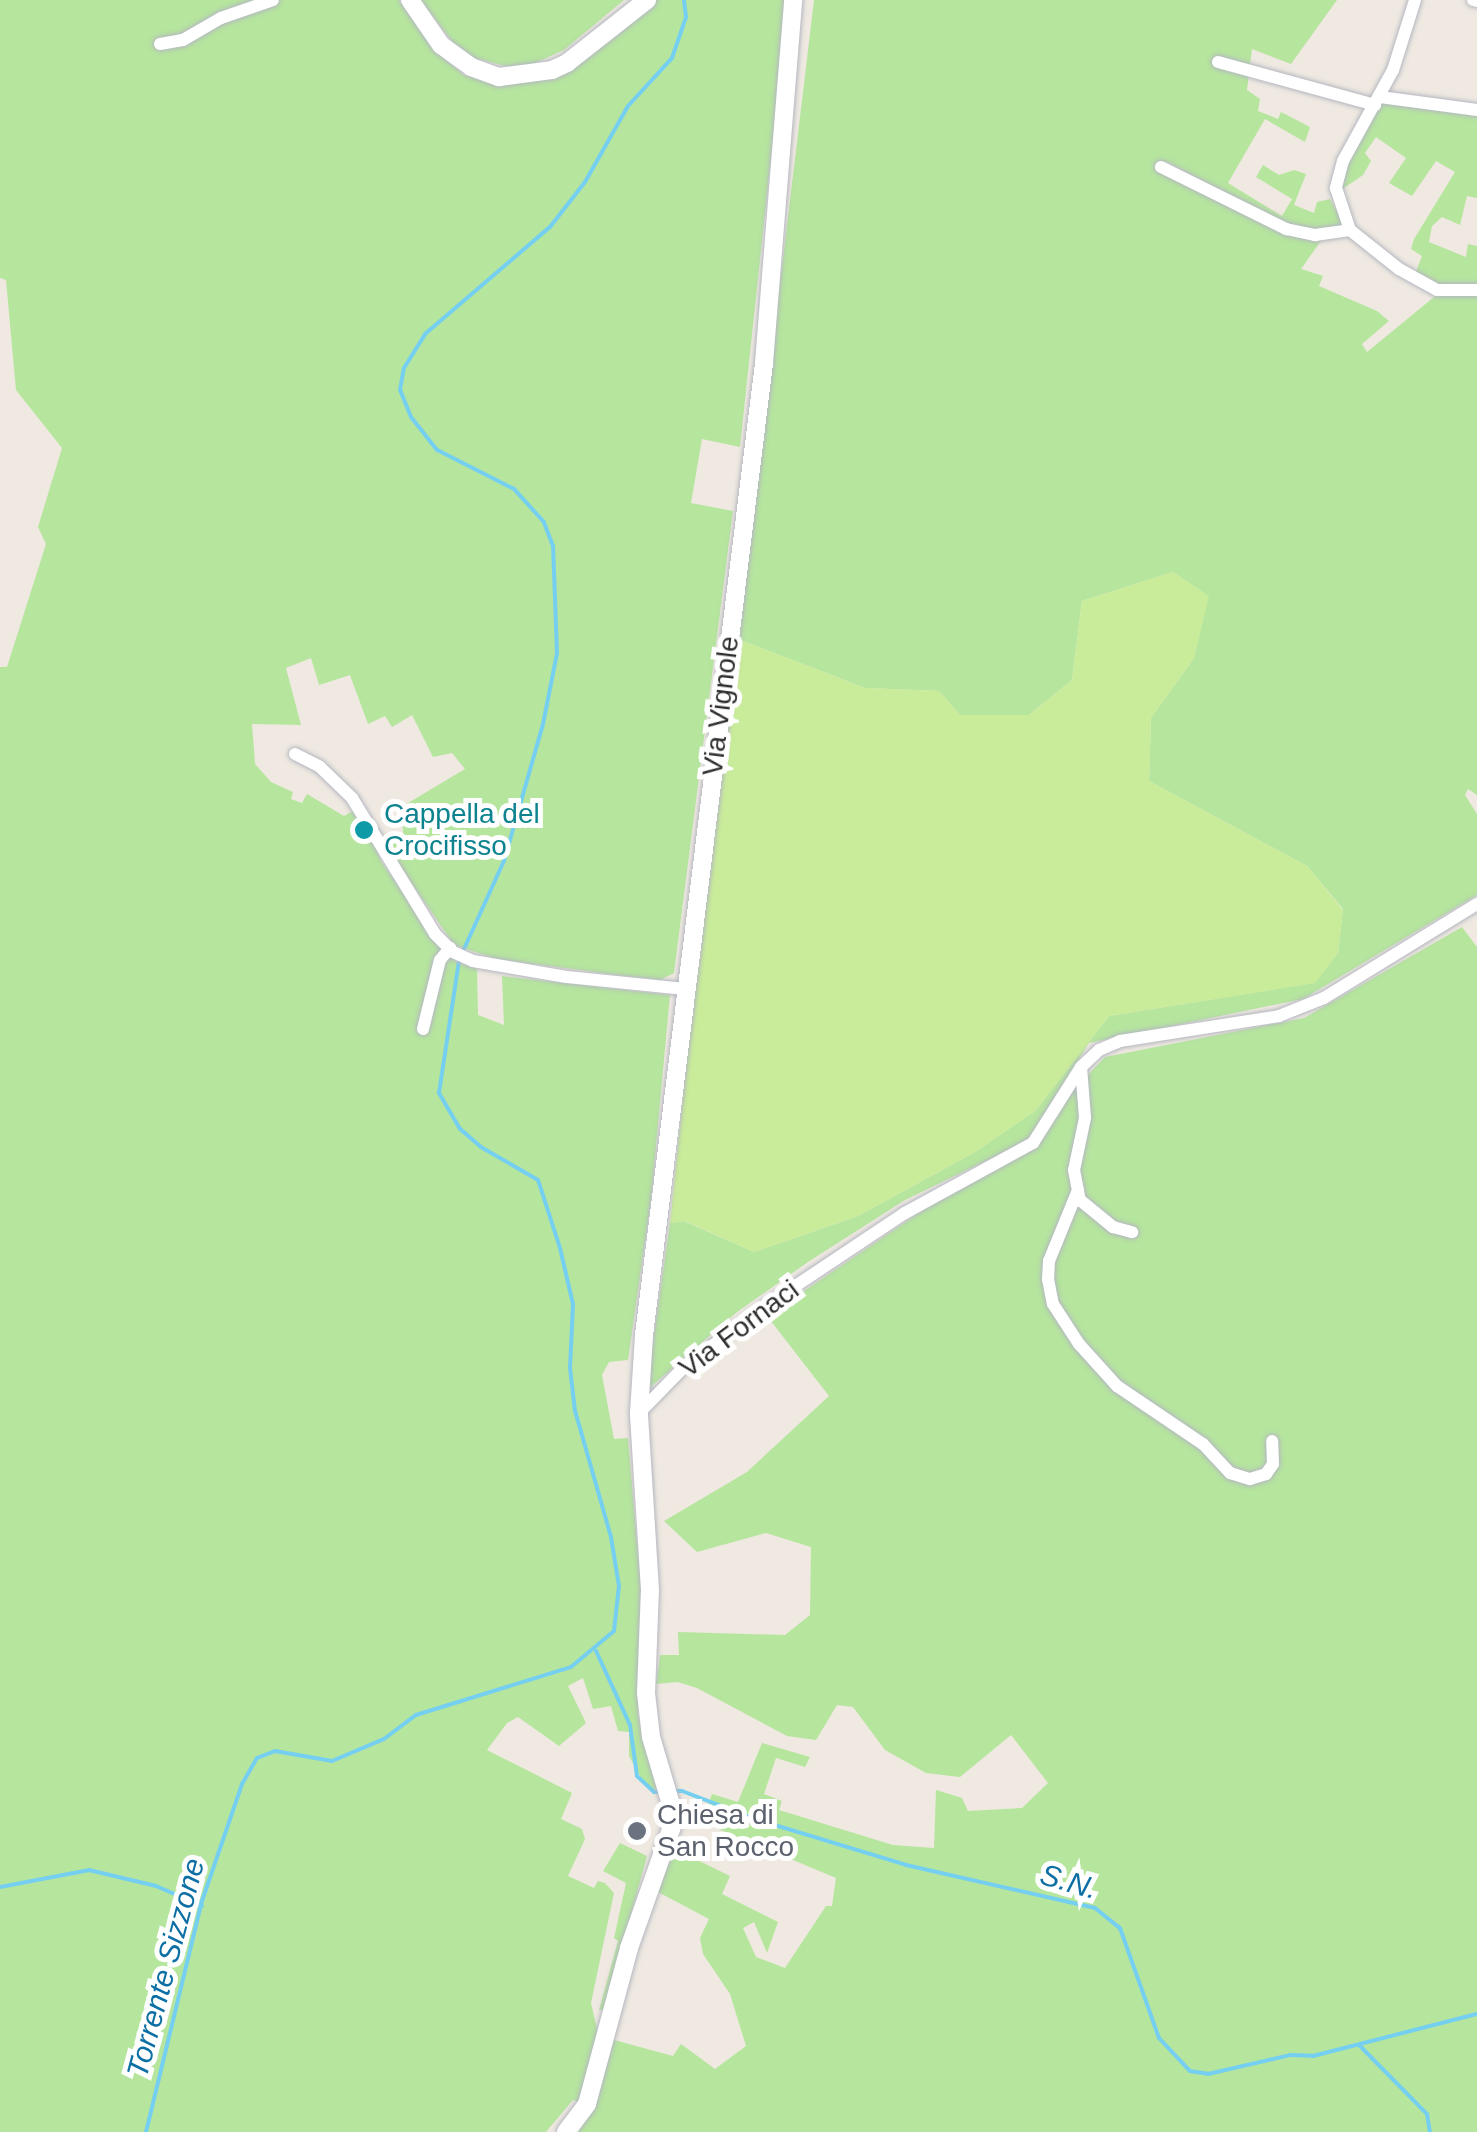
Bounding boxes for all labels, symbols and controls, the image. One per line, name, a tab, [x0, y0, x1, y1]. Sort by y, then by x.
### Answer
street label: Via Vignole	[696, 634, 746, 778]
place label: Cappella del Crocifisso	[384, 797, 540, 863]
marker: Cappella del Crocifisso	[353, 819, 375, 841]
street label: Via Fornaci	[673, 1273, 805, 1385]
place label: Chiesa di San Rocco	[657, 1798, 794, 1864]
marker: Chiesa di San Rocco	[626, 1820, 648, 1842]
water label: Torrente Sizzone	[119, 1854, 213, 2082]
water label: S.N.	[1036, 1857, 1102, 1907]

